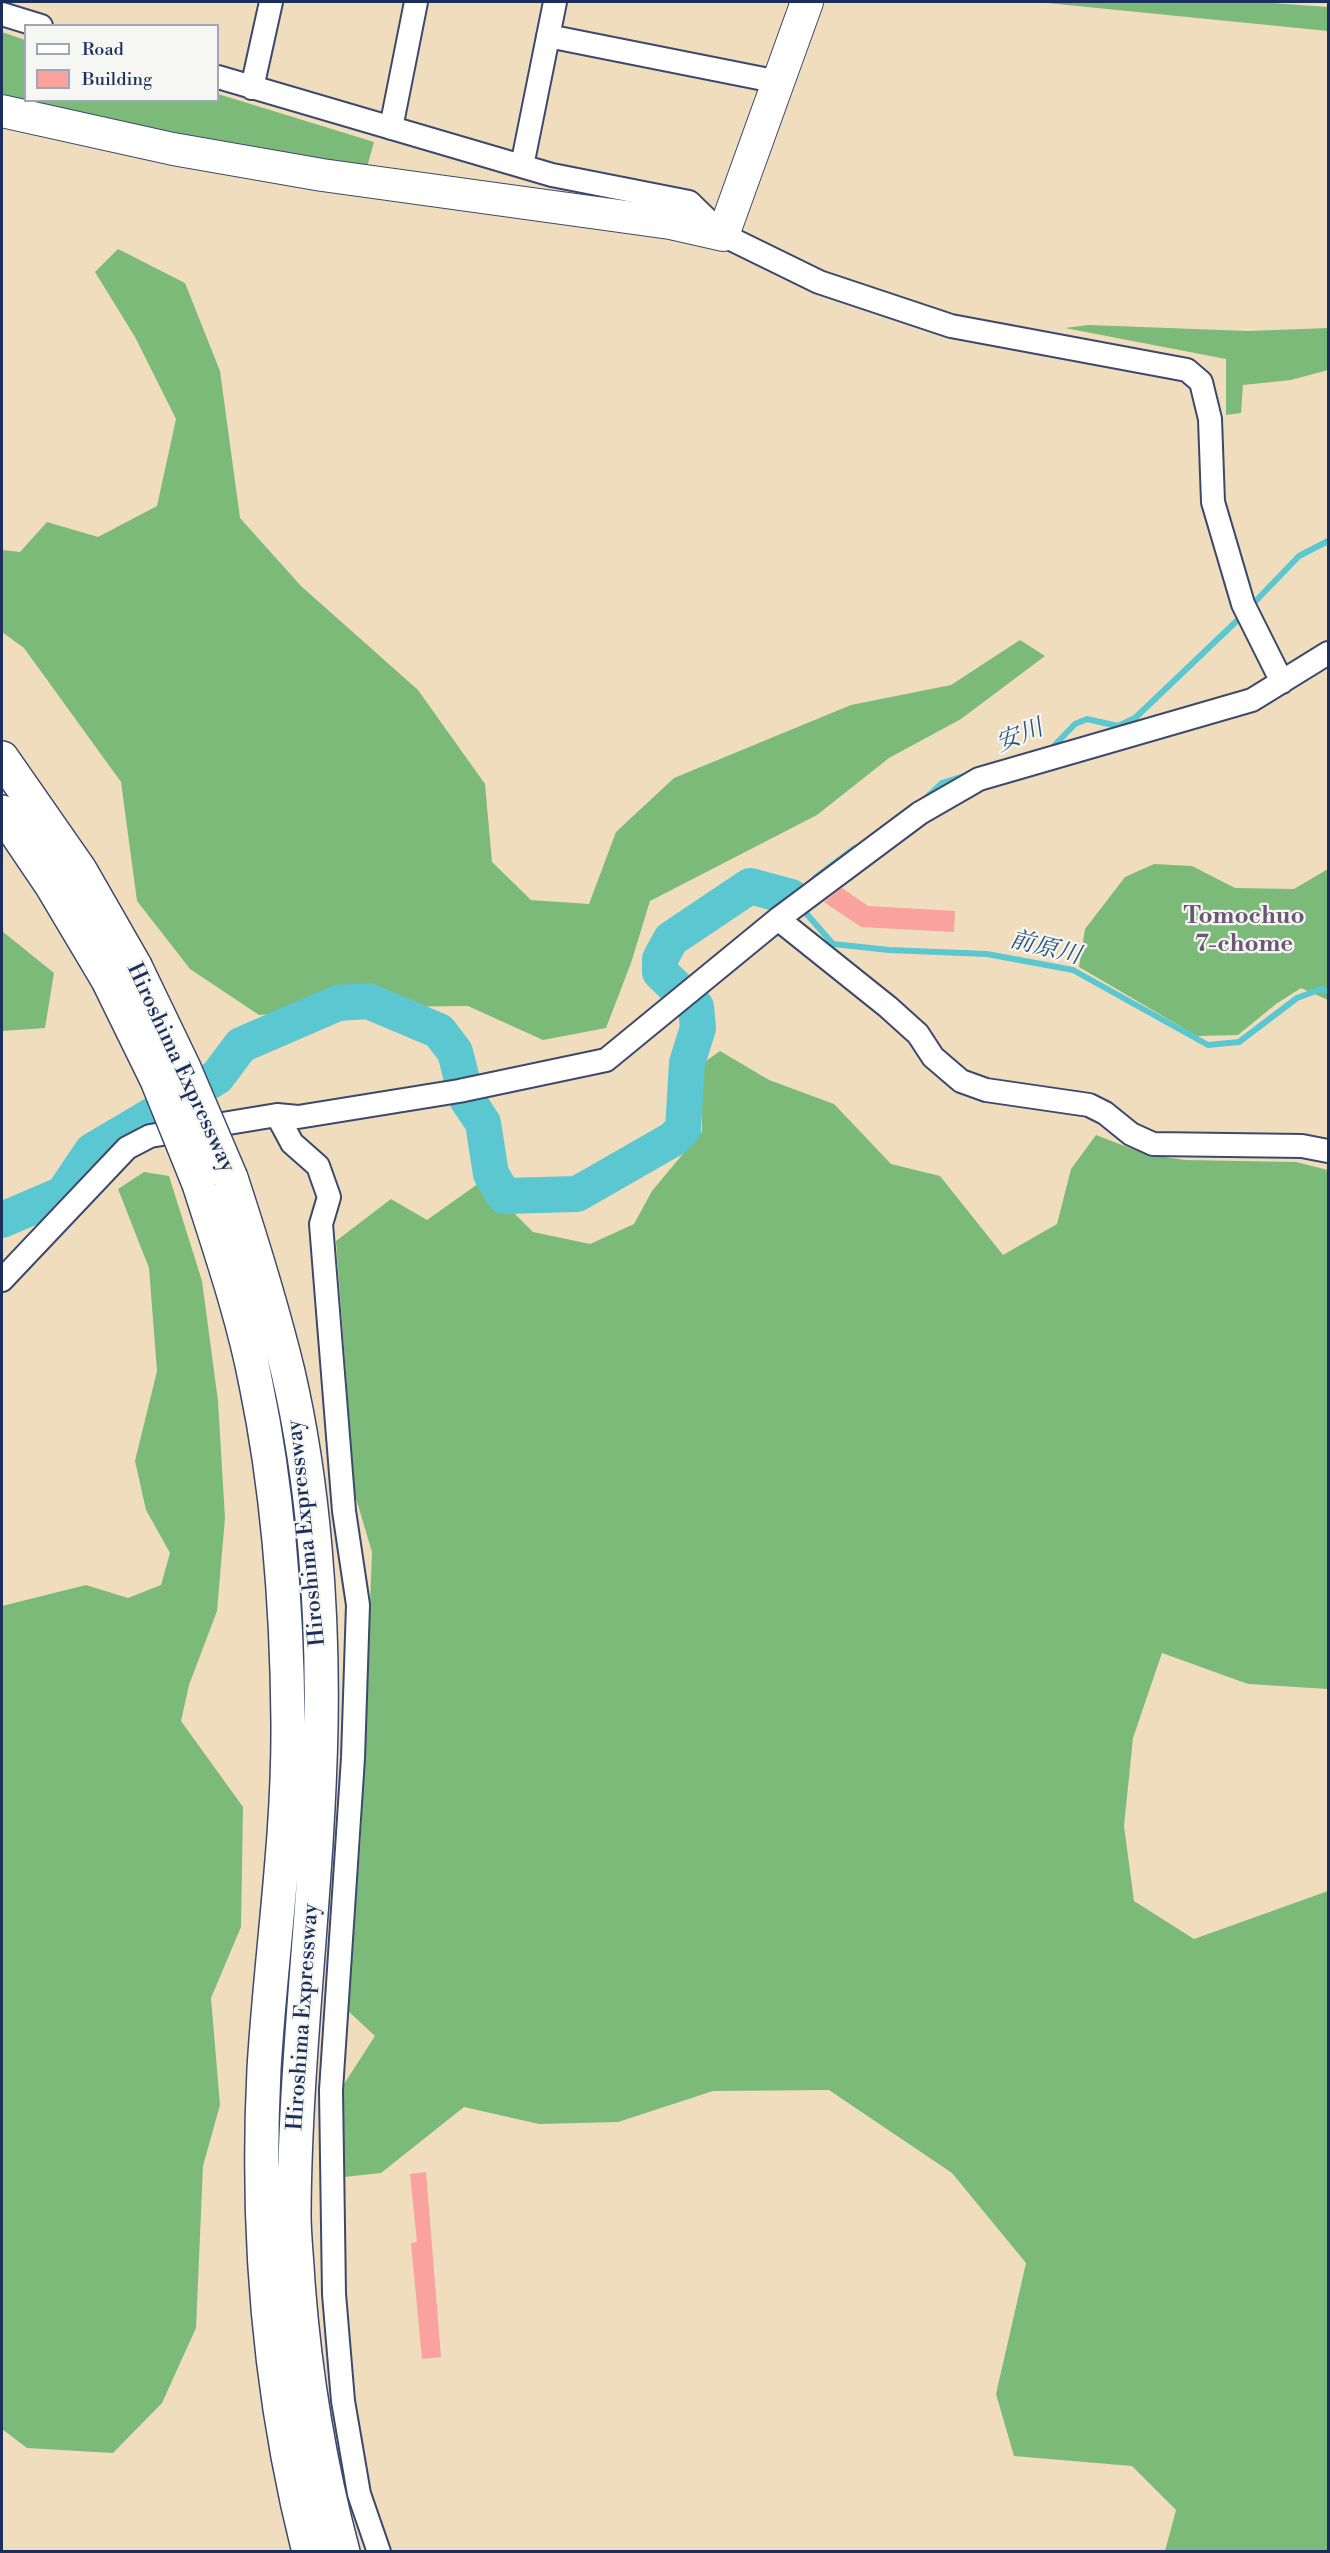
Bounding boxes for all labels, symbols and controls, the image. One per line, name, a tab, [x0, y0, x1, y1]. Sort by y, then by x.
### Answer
legend	[24, 24, 219, 102]
text: Road	[82, 38, 124, 61]
text: Building	[82, 68, 152, 91]
water label: 安川	[992, 715, 1048, 759]
district label: Tomochuo 7-chome	[1183, 903, 1305, 959]
water label: 前原川	[1007, 926, 1083, 972]
street label: Hiroshima Expressway	[120, 959, 240, 1177]
street label: Hiroshima Expressway	[282, 1418, 332, 1648]
street label: Hiroshima Expressway	[283, 1903, 325, 2131]

